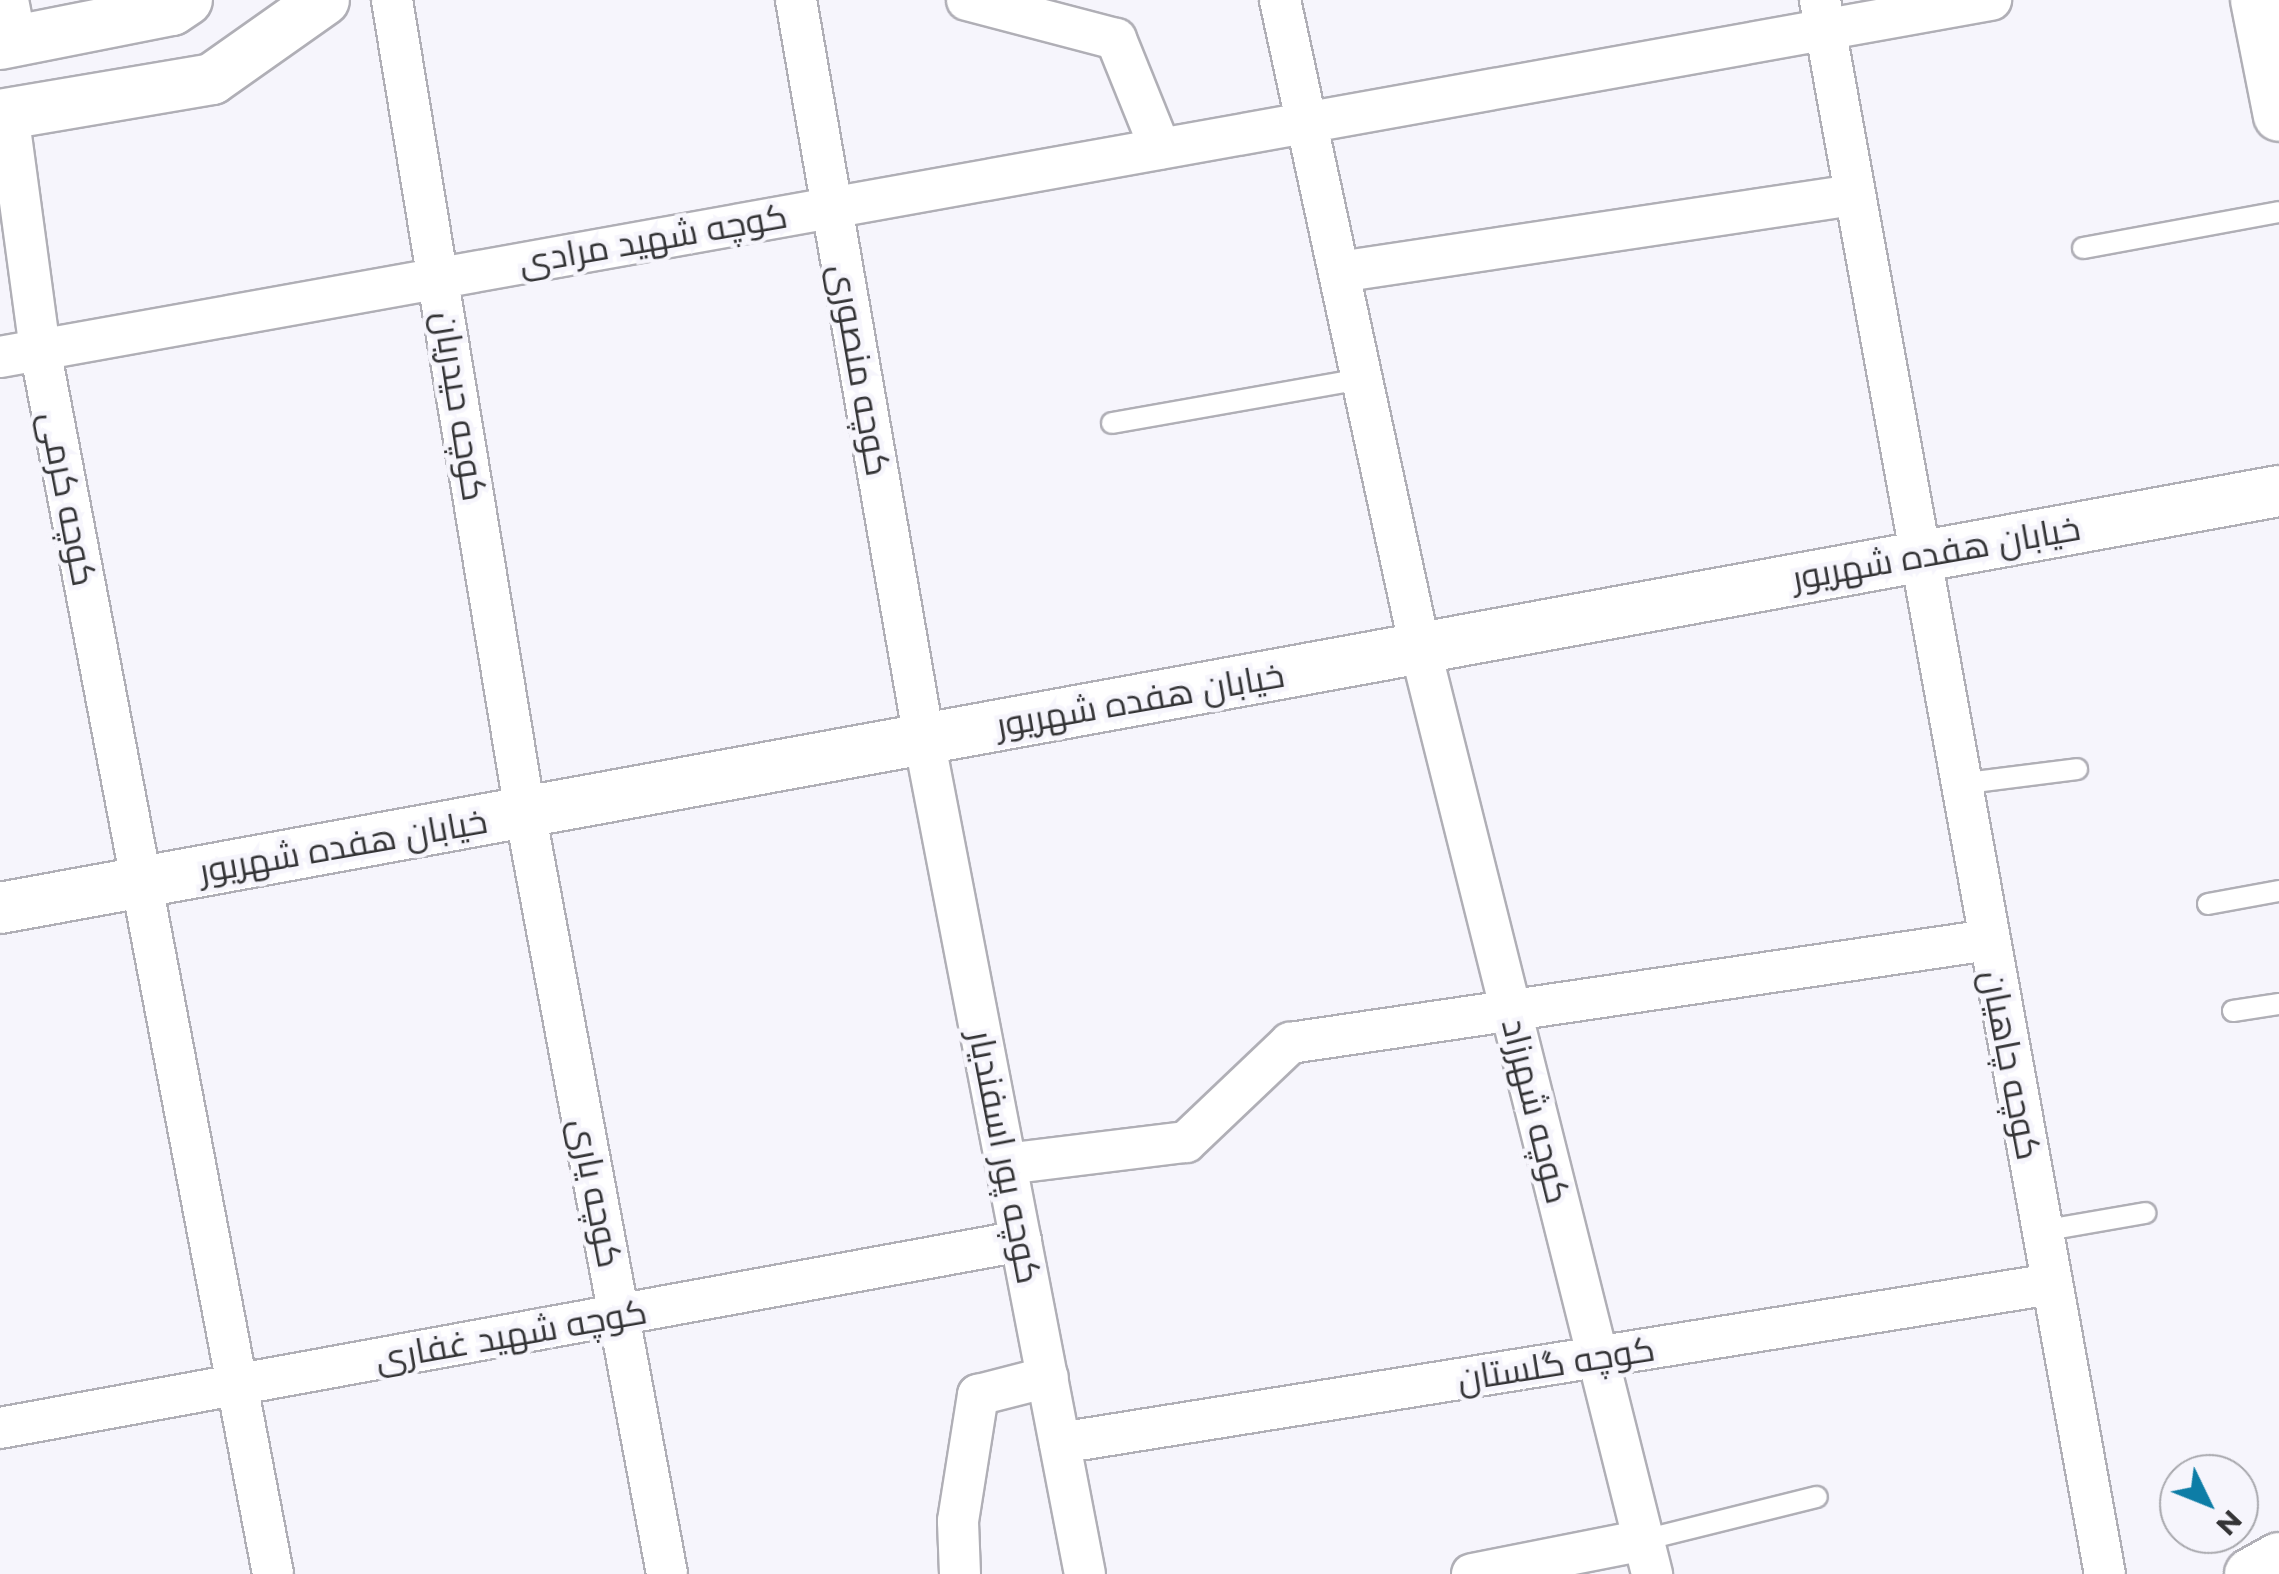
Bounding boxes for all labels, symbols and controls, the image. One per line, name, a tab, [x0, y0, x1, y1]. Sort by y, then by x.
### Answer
street label: کوچه شهید مرادی	[516, 195, 790, 283]
street label: کوچه منصوری	[821, 261, 899, 479]
street label: کوچه حیدریان	[424, 308, 496, 504]
street label: کوچه کرمی	[31, 408, 105, 590]
street label: خیابان هفده شهریور	[1789, 507, 2083, 599]
street label: خیابان هفده شهریور	[993, 654, 1287, 746]
street label: خیابان هفده شهریور	[196, 800, 490, 892]
street label: کوچه چاهیان	[1972, 967, 2050, 1163]
street label: کوچه شهرزاد	[1493, 1014, 1579, 1208]
street label: کوچه پور اسفندیار	[960, 1027, 1050, 1287]
street label: کوچه یاری	[561, 1115, 631, 1271]
street label: کوچه شهید غفاری	[372, 1290, 650, 1380]
street label: کوچه گلستان	[1454, 1328, 1658, 1400]
north arrow	[2159, 1454, 2259, 1554]
text: N	[2209, 1503, 2250, 1543]

